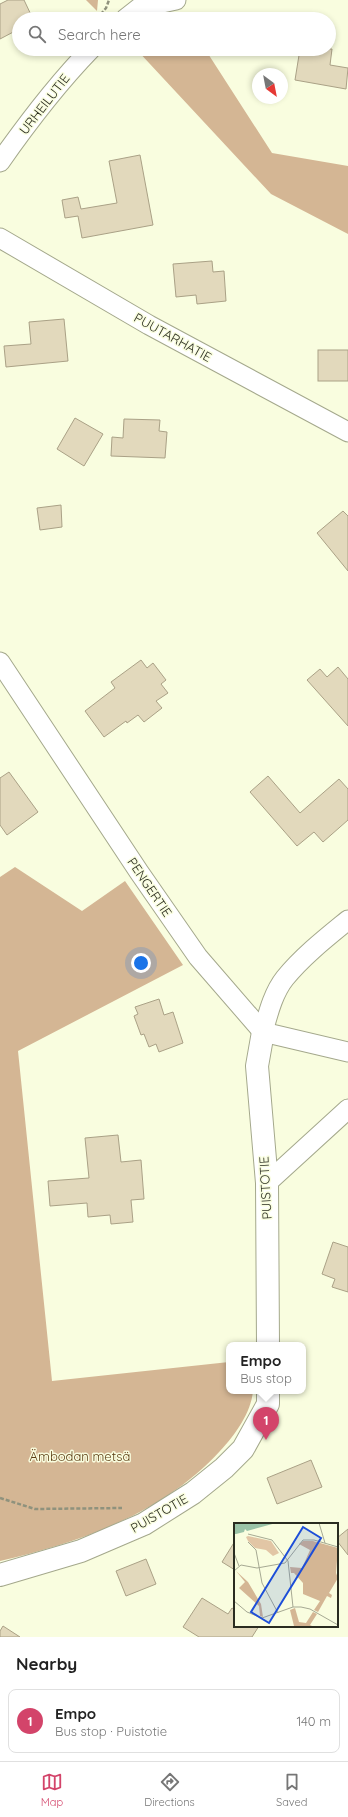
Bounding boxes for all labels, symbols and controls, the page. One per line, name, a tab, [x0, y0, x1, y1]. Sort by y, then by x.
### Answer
search box	[12, 12, 336, 56]
icon: search	[26, 23, 48, 45]
text: Search here	[58, 25, 141, 44]
north arrow	[252, 68, 288, 104]
street label: URHEILUTIE	[15, 71, 73, 137]
street label: PUUTARHATIE	[131, 309, 215, 365]
street label: PENGERTIE	[124, 854, 176, 920]
your location	[131, 953, 151, 973]
street label: PUISTOTIE	[255, 1156, 275, 1220]
popup	[226, 1342, 306, 1394]
text: Empo	[240, 1351, 281, 1370]
text: Bus stop	[240, 1370, 292, 1386]
pin: 1	[253, 1407, 279, 1440]
park label: Ämbodan metsä	[30, 1448, 130, 1464]
street label: PUISTOTIE	[128, 1490, 190, 1536]
inset map	[234, 1523, 338, 1627]
text: Nearby	[16, 1653, 77, 1674]
text: Empo	[55, 1704, 96, 1723]
text: 1	[27, 1713, 33, 1729]
text: 140 m	[296, 1713, 331, 1729]
text: Bus stop · Puistotie	[55, 1723, 167, 1739]
tab: Map	[41, 1771, 63, 1809]
tab: Directions	[144, 1771, 195, 1809]
tab: Saved	[276, 1771, 307, 1809]

